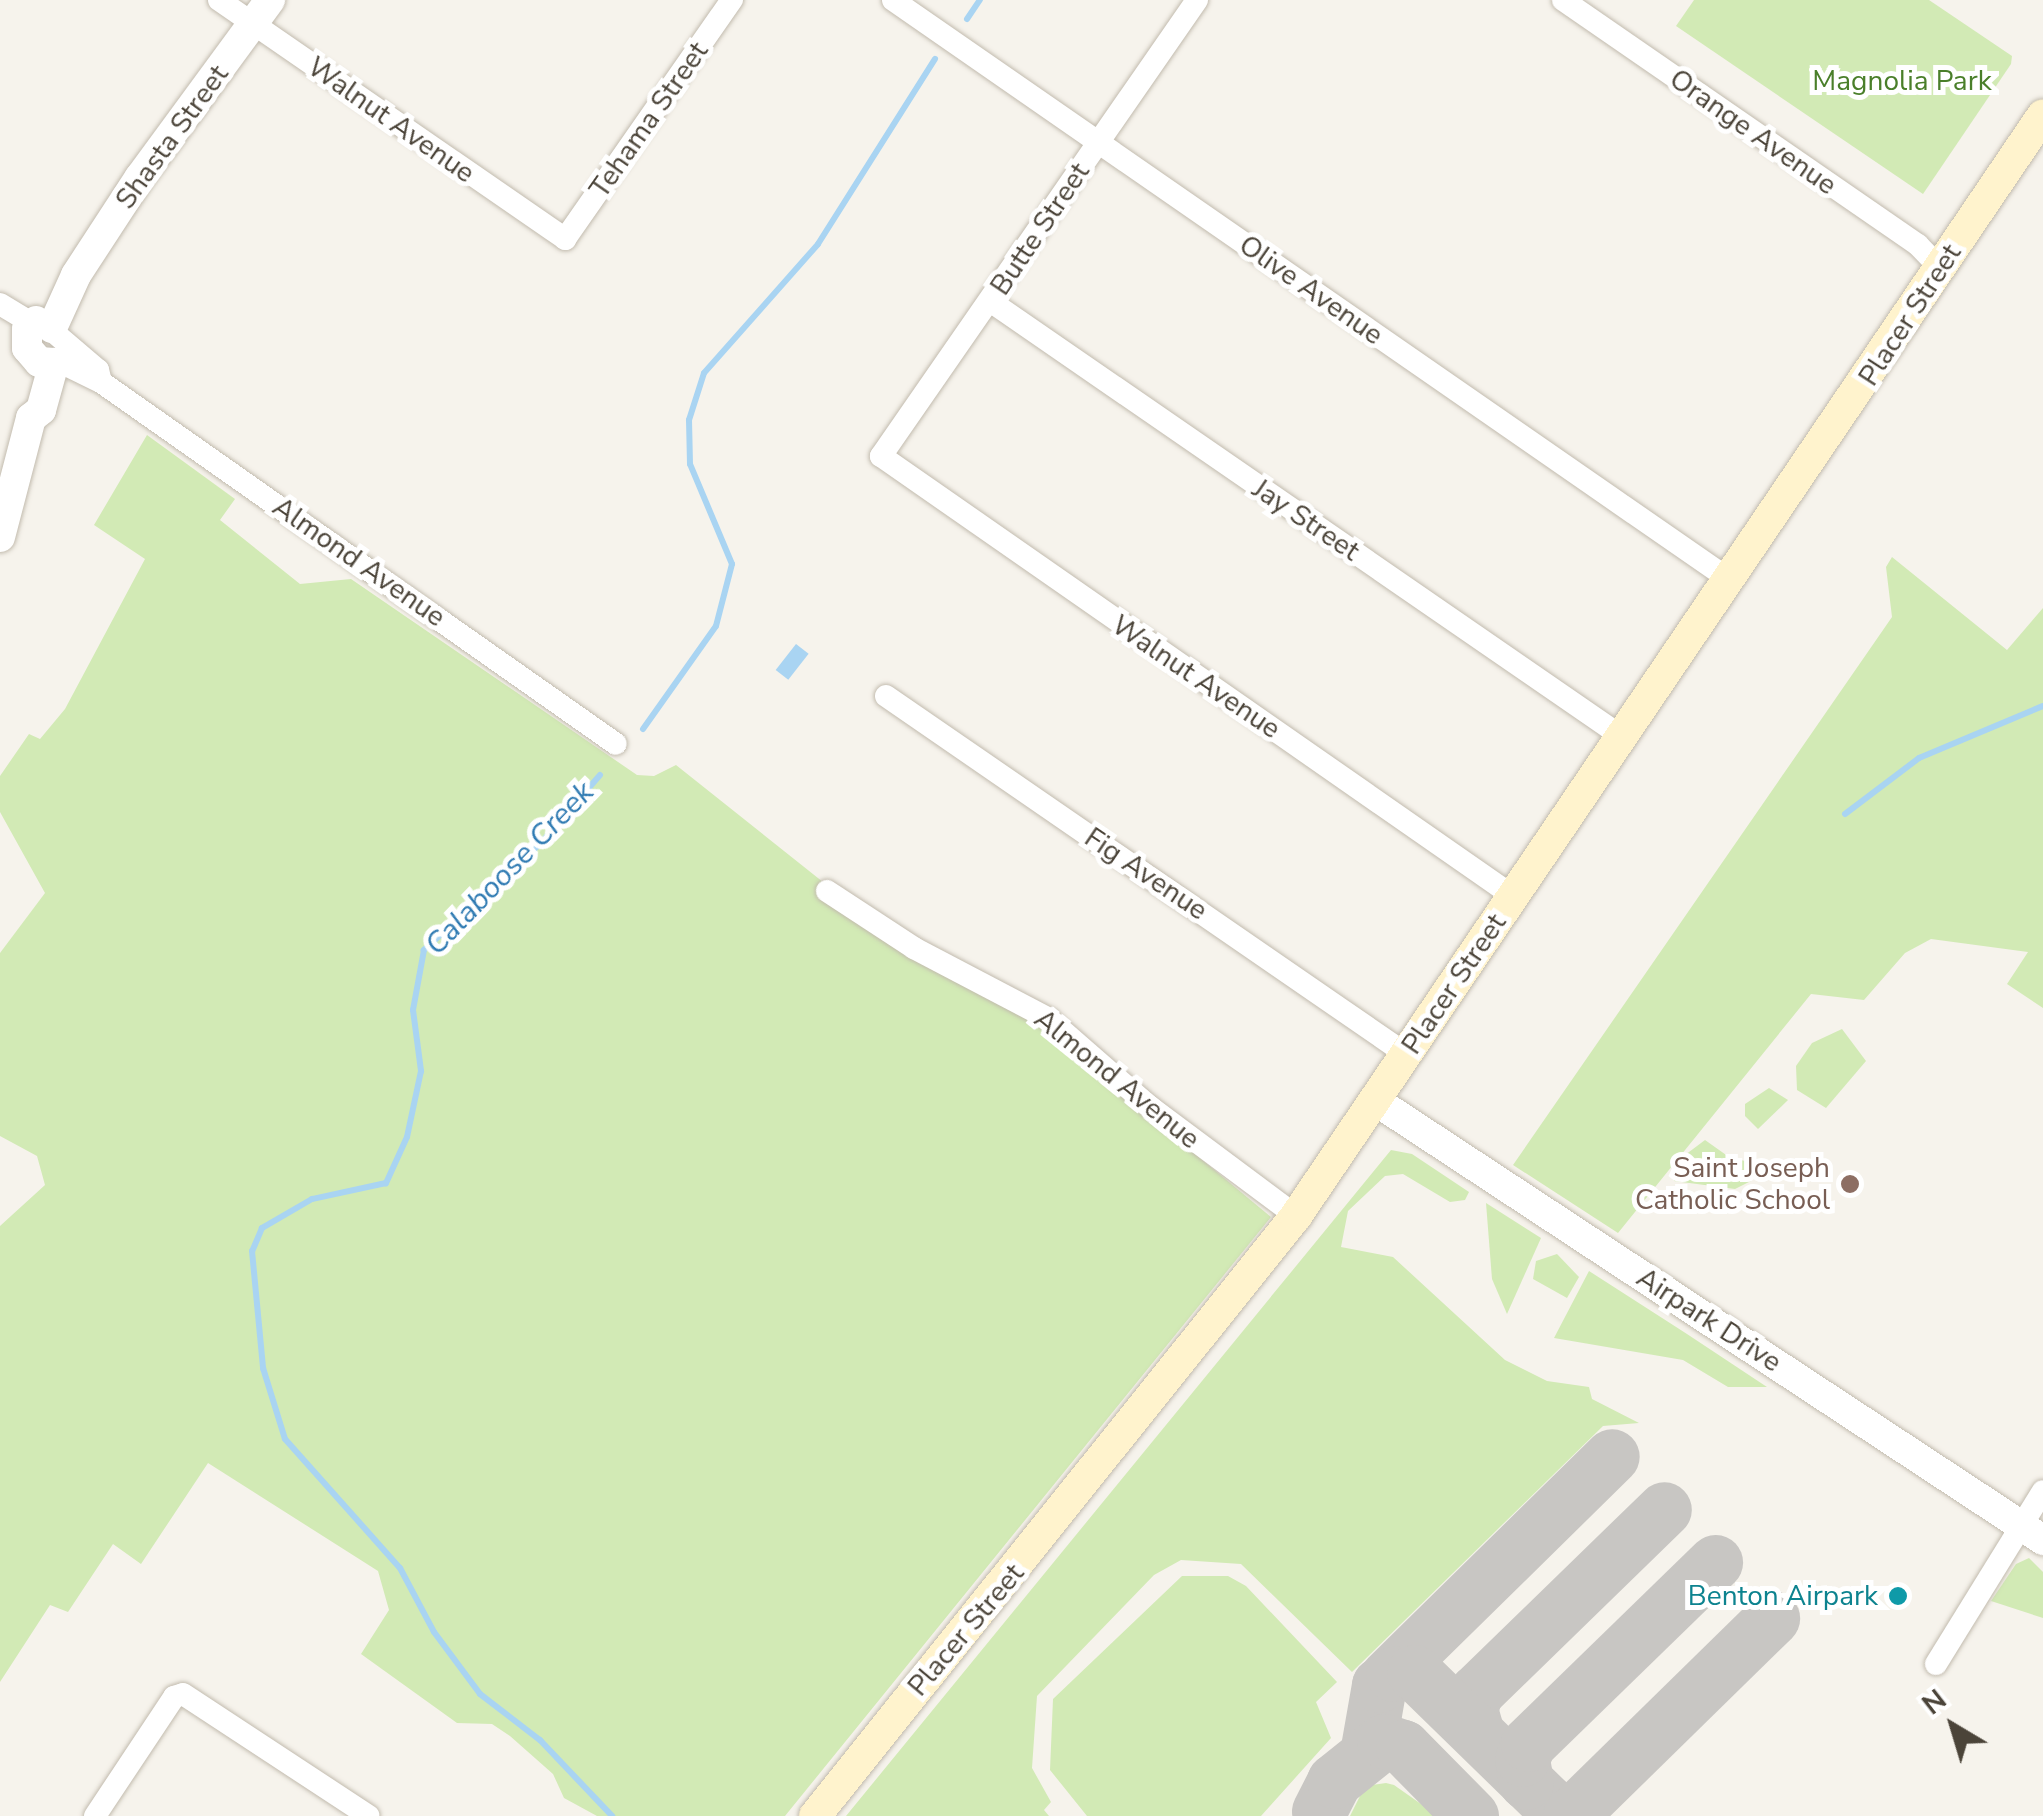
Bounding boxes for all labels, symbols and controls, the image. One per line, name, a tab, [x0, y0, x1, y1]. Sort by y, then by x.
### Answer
street label: Tehama Street	[583, 36, 715, 204]
street label: Walnut Avenue	[301, 50, 481, 190]
street label: Shasta Street	[109, 59, 235, 215]
street label: Orange Avenue	[1663, 62, 1843, 202]
park label: Magnolia Park	[1812, 64, 1992, 98]
street label: Butte Street	[984, 157, 1096, 301]
street label: Olive Avenue	[1233, 228, 1389, 352]
street label: Placer Street	[1852, 238, 1968, 392]
street label: Jay Street	[1246, 472, 1366, 568]
street label: Almond Avenue	[266, 490, 452, 634]
street label: Walnut Avenue	[1105, 608, 1287, 746]
water label: Calaboose Creek	[418, 775, 602, 963]
street label: Fig Avenue	[1078, 821, 1214, 927]
street label: Placer Street	[1395, 907, 1513, 1061]
street label: Almond Avenue	[1028, 1002, 1206, 1156]
place label: Saint Joseph Catholic School	[1635, 1151, 1830, 1217]
marker: Saint Joseph Catholic School	[1839, 1173, 1861, 1195]
street label: Airpark Drive	[1630, 1261, 1788, 1379]
street label: Placer Street	[901, 1557, 1031, 1703]
place label: Benton Airpark	[1688, 1579, 1878, 1613]
marker: Benton Airpark	[1887, 1585, 1909, 1607]
north arrow	[1903, 1676, 2003, 1776]
text: N	[1915, 1681, 1954, 1724]

